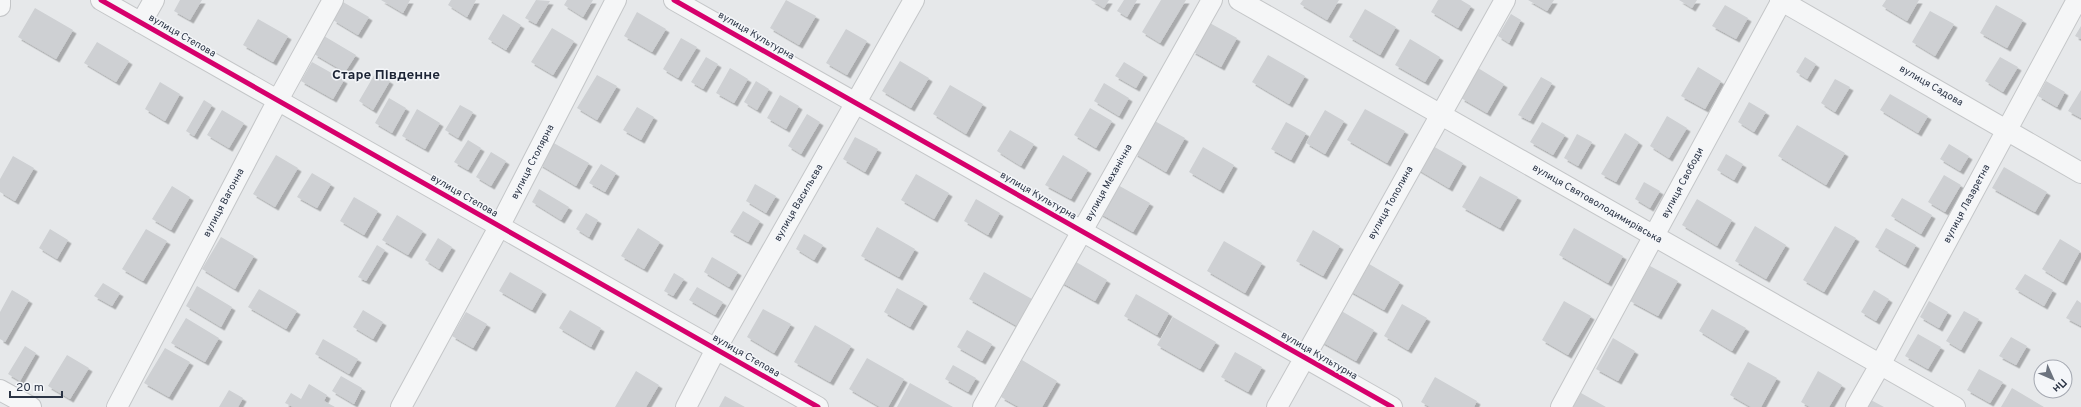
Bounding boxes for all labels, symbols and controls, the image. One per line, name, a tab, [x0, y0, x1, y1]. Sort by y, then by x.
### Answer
street label: вулиця Культурна	[715, 9, 797, 63]
street label: вулиця Степова	[146, 11, 218, 61]
street label: вулиця Садова	[1897, 62, 1965, 110]
district label: Старе Південне	[332, 67, 440, 84]
street label: вулиця Столярна	[509, 123, 557, 201]
street label: вулиця Механічна	[1082, 142, 1136, 224]
street label: вулиця Свободи	[1659, 145, 1707, 221]
street label: вулиця Святоволодимирівська	[1530, 161, 1664, 247]
street label: вулиця Васильєва	[772, 162, 826, 244]
street label: вулиця Лазаретна	[1941, 162, 1993, 246]
street label: вулиця Тополина	[1365, 164, 1417, 242]
street label: вулиця Вагонна	[200, 166, 248, 240]
street label: вулиця Культурна	[997, 169, 1079, 223]
street label: вулиця Степова	[428, 171, 500, 221]
street label: вулиця Культурна	[1278, 329, 1360, 383]
street label: вулиця Степова	[710, 331, 782, 381]
north arrow	[2033, 359, 2073, 399]
scale bar	[10, 373, 62, 399]
text: Пн	[2049, 375, 2070, 396]
text: 20 m	[16, 380, 44, 396]

